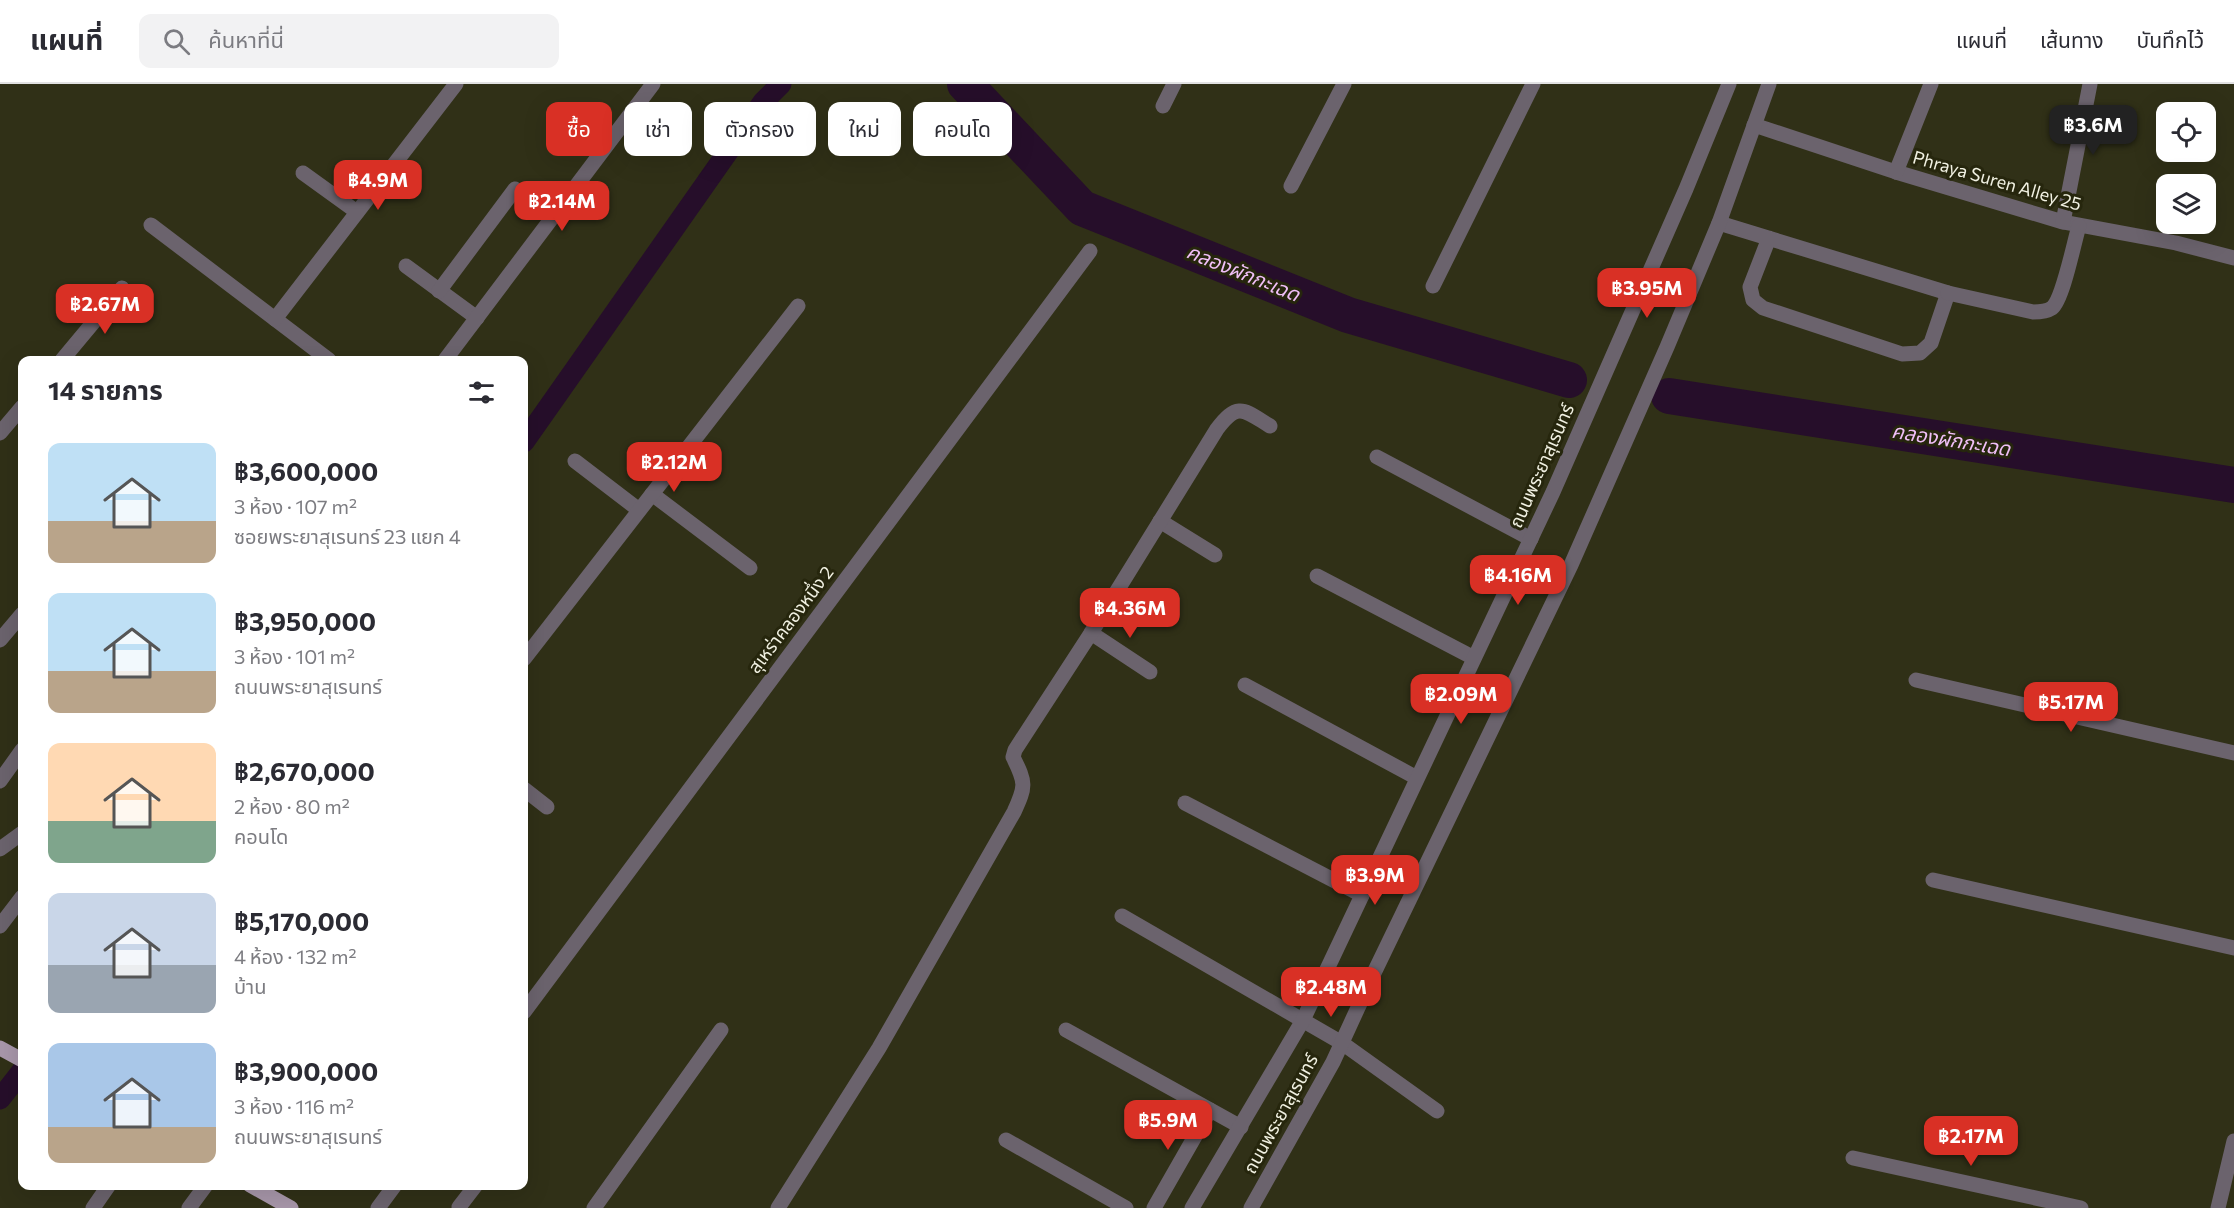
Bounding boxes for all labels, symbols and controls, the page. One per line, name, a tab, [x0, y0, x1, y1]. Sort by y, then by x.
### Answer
search box	[139, 14, 559, 68]
text: แผนที่	[30, 22, 103, 56]
icon: search	[160, 25, 193, 58]
text: ค้นหาที่นี่	[208, 26, 284, 53]
text: แผนที่	[1956, 27, 2007, 52]
text: เส้นทาง	[2040, 27, 2104, 52]
text: บันทึกไว้	[2137, 27, 2204, 52]
chip: ซื้อ	[546, 102, 612, 156]
chip: เช่า	[624, 102, 692, 156]
chip: ตัวกรอง	[704, 102, 816, 156]
chip: ใหม่	[828, 102, 901, 156]
chip: คอนโด	[913, 102, 1012, 156]
map controls	[2156, 102, 2216, 234]
button: locate	[2156, 102, 2216, 162]
pin: ฿3.6M	[2051, 105, 2135, 156]
text: ฿3.6M	[2063, 112, 2123, 136]
street label: Phraya Suren Alley 25	[1910, 145, 2084, 215]
pin: ฿4.9M	[336, 160, 420, 211]
text: ฿4.9M	[348, 167, 408, 191]
button: layers	[2156, 174, 2216, 234]
pin: ฿2.14M	[513, 181, 611, 232]
text: ฿2.14M	[528, 188, 596, 212]
water label: คลองผักกะเฉด	[1183, 239, 1304, 306]
pin: ฿3.95M	[1598, 268, 1696, 319]
text: ฿3.95M	[1611, 275, 1683, 299]
pin: ฿2.67M	[56, 284, 154, 335]
text: ฿2.67M	[70, 291, 140, 315]
text: 14 รายการ	[48, 374, 163, 405]
icon: filters	[465, 376, 498, 409]
street label: ถนนพระยาสุเรนทร์	[1504, 399, 1580, 531]
water label: คลองผักกะเฉด	[1890, 418, 2013, 460]
pin: ฿2.12M	[625, 442, 723, 493]
text: ฿2.12M	[641, 449, 707, 473]
text: ฿3,600,000	[234, 455, 378, 486]
icon: home	[96, 467, 168, 539]
text: 3 ห้อง · 107 m²	[234, 494, 357, 518]
text: ซอยพระยาสุเรนทร์ 23 แยก 4	[234, 524, 461, 548]
pin: ฿4.16M	[1469, 555, 1567, 606]
street label: สุเหร่าคลองหนึ่ง 2	[742, 561, 838, 678]
text: ฿4.16M	[1484, 562, 1552, 586]
pin: ฿4.36M	[1081, 588, 1179, 639]
text: ฿4.36M	[1094, 595, 1166, 619]
text: ฿3,950,000	[234, 605, 376, 636]
icon: home	[96, 617, 168, 689]
text: 3 ห้อง · 101 m²	[234, 644, 355, 668]
text: ถนนพระยาสุเรนทร์	[234, 674, 382, 698]
pin: ฿2.09M	[1412, 674, 1510, 725]
text: ฿2.09M	[1425, 681, 1497, 705]
pin: ฿5.17M	[2022, 682, 2120, 733]
text: ฿5.17M	[2038, 689, 2104, 713]
text: ฿2,670,000	[234, 755, 375, 786]
icon: home	[96, 767, 168, 839]
text: 2 ห้อง · 80 m²	[234, 794, 350, 818]
text: คอนโด	[234, 824, 288, 848]
pin: ฿3.9M	[1333, 855, 1417, 906]
text: ฿3.9M	[1345, 862, 1405, 886]
text: ฿5,170,000	[234, 905, 369, 936]
icon: home	[96, 917, 168, 989]
text: 4 ห้อง · 132 m²	[234, 944, 357, 968]
pin: ฿2.48M	[1282, 967, 1380, 1018]
text: บ้าน	[234, 974, 266, 998]
text: ฿2.48M	[1295, 974, 1367, 998]
street label: ถนนพระยาสุเรนทร์	[1238, 1049, 1323, 1178]
text: ฿3,900,000	[234, 1055, 378, 1086]
icon: home	[96, 1067, 168, 1139]
text: 3 ห้อง · 116 m²	[234, 1094, 354, 1118]
pin: ฿5.9M	[1126, 1100, 1210, 1151]
text: ฿5.9M	[1138, 1107, 1198, 1131]
pin: ฿2.17M	[1922, 1116, 2020, 1167]
text: ฿2.17M	[1938, 1123, 2004, 1147]
text: ถนนพระยาสุเรนทร์	[234, 1124, 382, 1148]

